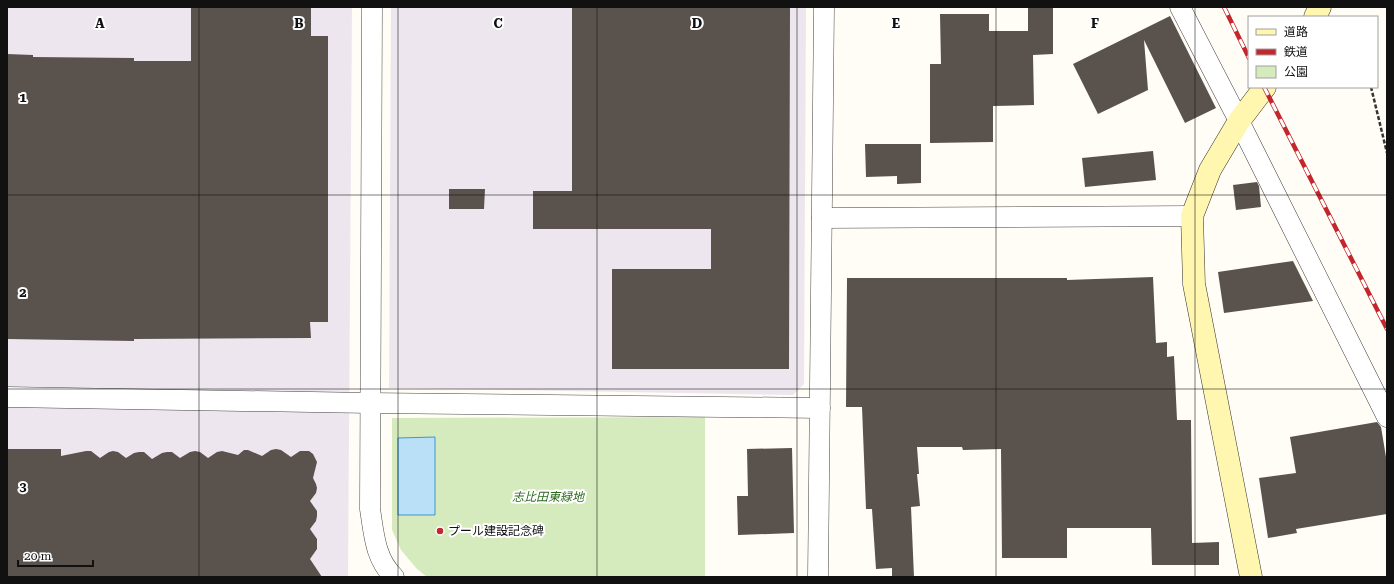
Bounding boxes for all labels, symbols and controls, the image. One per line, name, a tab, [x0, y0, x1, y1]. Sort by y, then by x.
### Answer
text: A	[95, 16, 105, 31]
text: B	[294, 16, 304, 31]
text: C	[493, 16, 503, 31]
text: D	[692, 16, 702, 31]
text: E	[892, 16, 900, 31]
text: F	[1091, 16, 1099, 31]
legend	[1248, 16, 1378, 88]
text: 道路	[1284, 25, 1308, 39]
text: 鉄道	[1284, 45, 1308, 59]
text: 公園	[1284, 65, 1308, 79]
text: 1	[19, 90, 27, 105]
text: 2	[19, 285, 27, 300]
text: 3	[19, 479, 27, 494]
park label: 志比田東緑地	[512, 490, 586, 504]
place label: プール建設記念碑	[448, 524, 544, 538]
marker: プール建設記念碑	[435, 526, 445, 536]
scale bar	[18, 542, 93, 568]
text: 20 m	[24, 549, 51, 563]

